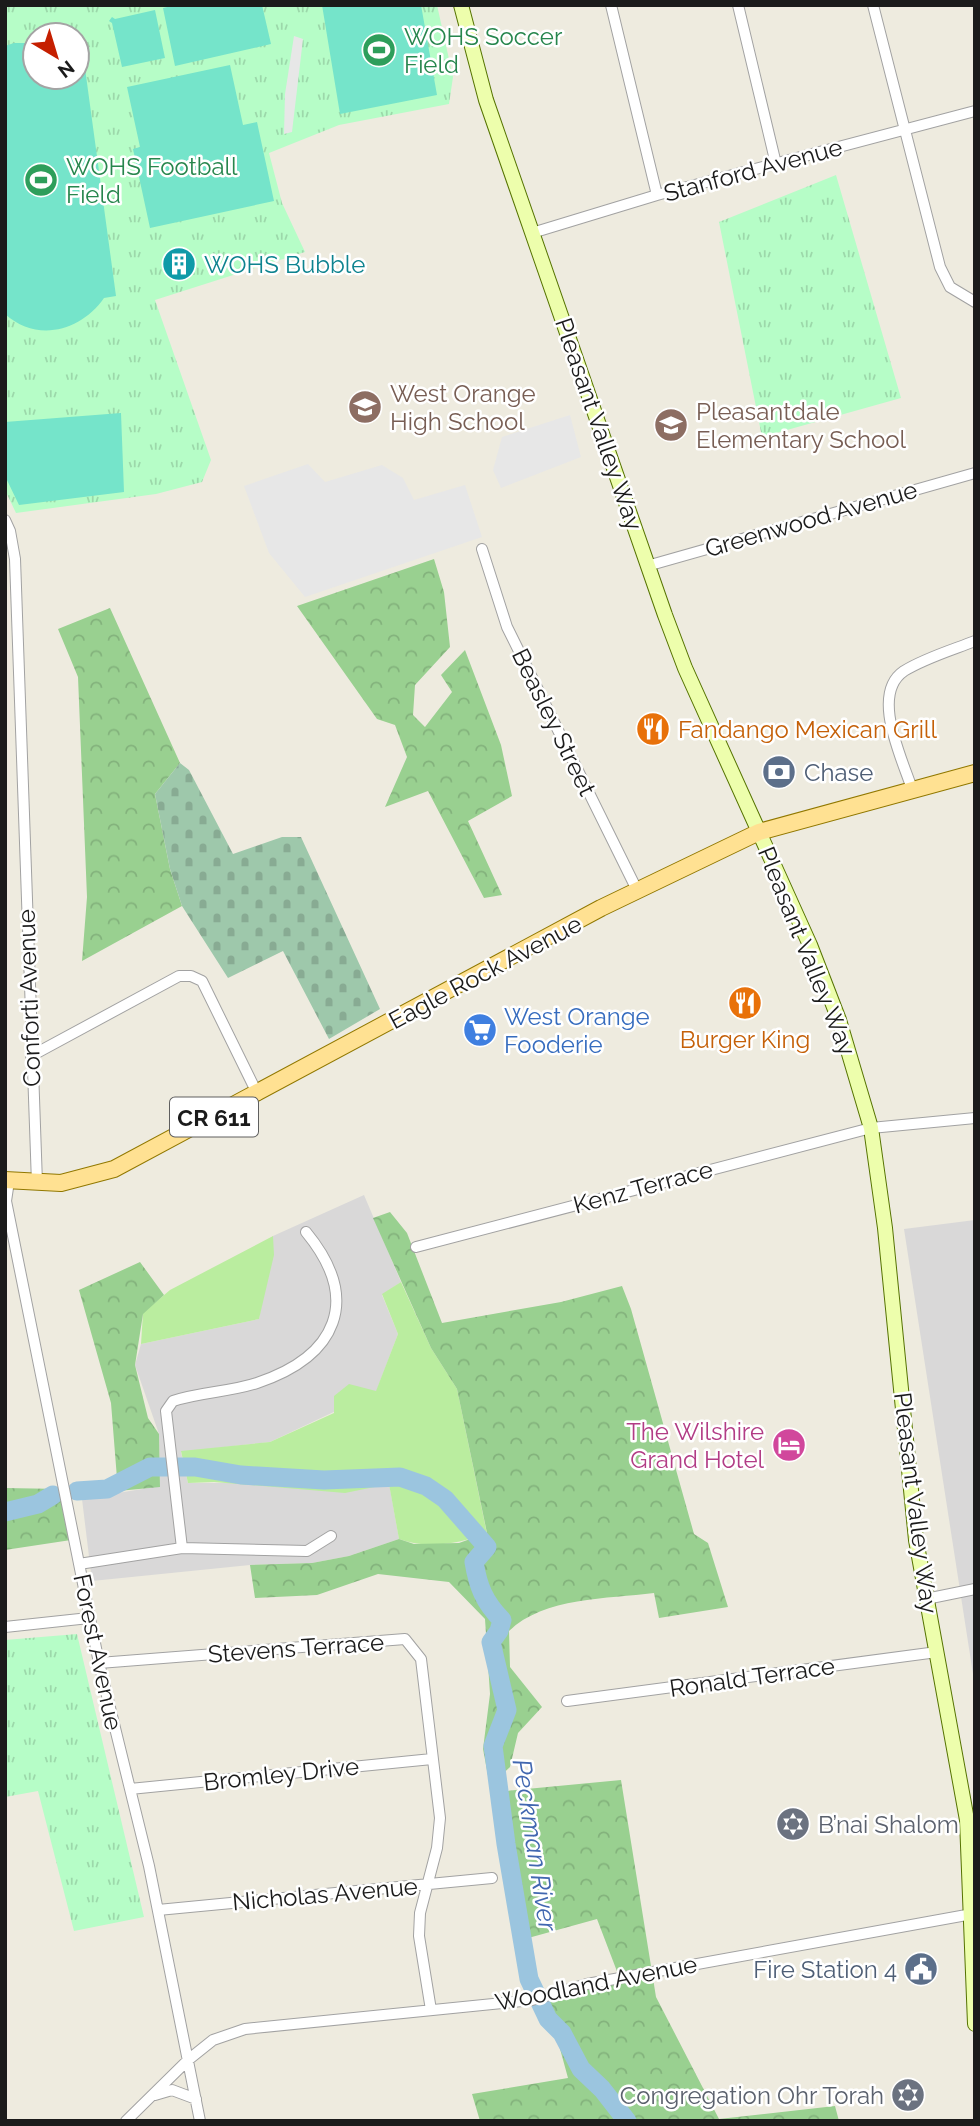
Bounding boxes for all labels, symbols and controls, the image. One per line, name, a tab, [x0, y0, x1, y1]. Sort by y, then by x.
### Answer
north arrow	[21, 21, 91, 91]
place label: WOHS Soccer Field	[404, 22, 563, 79]
sports icon: WOHS Soccer Field	[360, 31, 398, 69]
text: N	[54, 56, 79, 83]
street label: Stanford Avenue	[660, 132, 846, 208]
place label: WOHS Football Field	[66, 152, 238, 209]
sports icon: WOHS Football Field	[22, 161, 60, 199]
building icon: WOHS Bubble	[160, 245, 198, 283]
place label: WOHS Bubble	[204, 250, 365, 279]
street label: Pleasant Valley Way	[549, 314, 649, 534]
place label: West Orange High School	[390, 379, 536, 436]
school or university icon: West Orange High School	[346, 388, 384, 426]
place label: Pleasantdale Elementary School	[696, 397, 907, 454]
school or university icon: Pleasantdale Elementary School	[652, 406, 690, 444]
street label: Greenwood Avenue	[702, 475, 920, 563]
street label: Beasley Street	[506, 644, 602, 800]
restaurant icon: Fandango Mexican Grill	[634, 710, 672, 748]
place label: Fandango Mexican Grill	[678, 715, 937, 744]
bank icon: Chase	[760, 753, 798, 791]
place label: Chase	[804, 758, 873, 787]
street label: Pleasant Valley Way	[752, 842, 862, 1060]
street label: Conforti Avenue	[11, 909, 47, 1087]
street label: Eagle Rock Avenue	[384, 909, 586, 1035]
restaurant icon: Burger King	[726, 984, 764, 1022]
place label: West Orange Fooderie	[504, 1002, 650, 1059]
supermarket icon: West Orange Fooderie	[461, 1011, 499, 1049]
place label: Burger King	[680, 1025, 810, 1054]
road number: CR 611	[170, 1098, 258, 1136]
street label: Kenz Terrace	[570, 1154, 716, 1220]
street label: Pleasant Valley Way	[888, 1391, 944, 1615]
place label: The Wilshire Grand Hotel	[626, 1417, 764, 1474]
hotel icon: The Wilshire Grand Hotel	[770, 1426, 808, 1464]
street label: Forest Avenue	[67, 1571, 129, 1733]
street label: Stevens Terrace	[207, 1627, 385, 1669]
street label: Ronald Terrace	[668, 1651, 836, 1703]
street label: Bromley Drive	[202, 1751, 360, 1797]
water label: Peckman River	[507, 1757, 564, 1934]
synagogue icon: B’nai Shalom	[774, 1805, 812, 1843]
place label: B’nai Shalom	[818, 1810, 959, 1839]
street label: Nicholas Avenue	[231, 1871, 419, 1917]
street label: Woodland Avenue	[493, 1949, 699, 2017]
public building icon: Fire Station 4	[902, 1950, 940, 1988]
place label: Fire Station 4	[753, 1955, 897, 1984]
synagogue icon: Congregation Ohr Torah	[889, 2076, 927, 2114]
place label: Congregation Ohr Torah	[620, 2081, 884, 2110]

